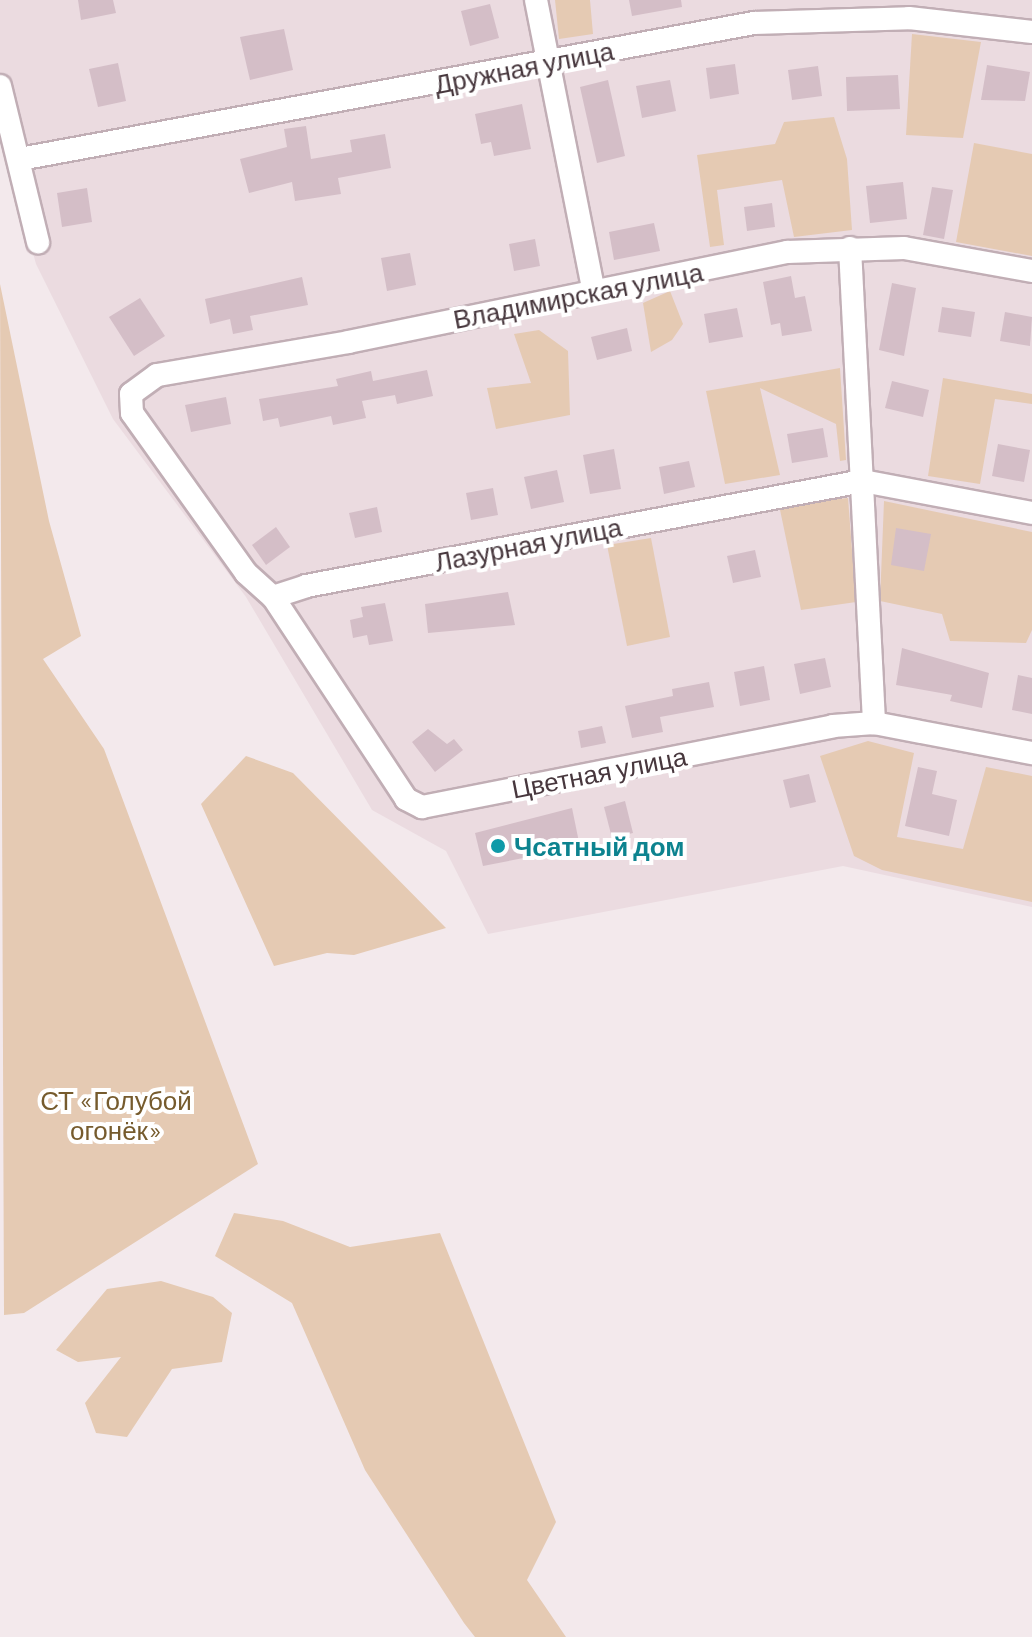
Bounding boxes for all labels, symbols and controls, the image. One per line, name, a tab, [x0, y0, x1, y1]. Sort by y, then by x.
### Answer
street label: Дружная улица	[432, 34, 616, 100]
street label: Владимирская улица	[451, 255, 705, 335]
street label: Лазурная улица	[432, 511, 624, 577]
street label: Цветная улица	[509, 740, 689, 804]
place label: Чсатный дом	[514, 830, 685, 862]
marker: Чсатный дом	[489, 837, 507, 855]
park label: СТ «Голубой огонёк»	[40, 1084, 192, 1146]

